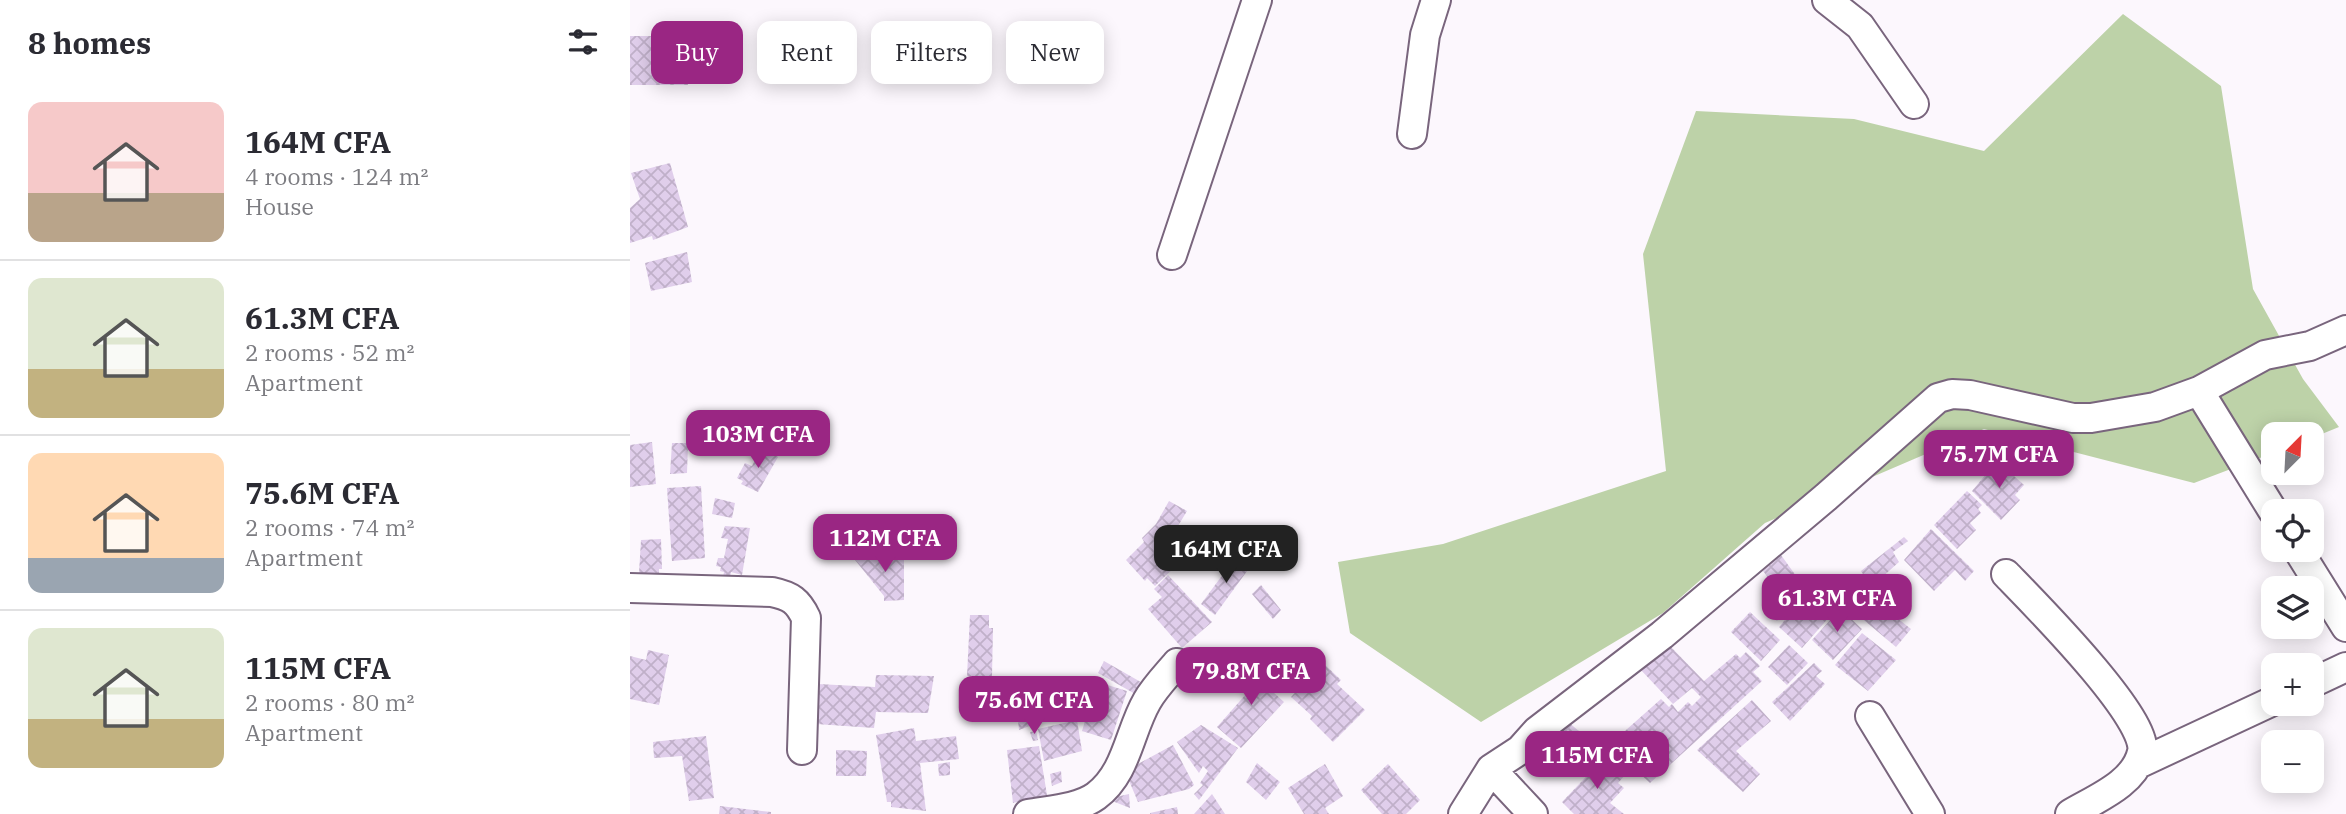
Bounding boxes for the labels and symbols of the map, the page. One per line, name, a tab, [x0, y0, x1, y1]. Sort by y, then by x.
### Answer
pin: 103M CFA	[686, 410, 830, 470]
north arrow	[2261, 422, 2324, 485]
pin: 75.7M CFA	[1919, 430, 2079, 490]
pin: 112M CFA	[813, 514, 957, 574]
pin: 164M CFA	[1154, 526, 1298, 585]
pin: 61.3M CFA	[1757, 574, 1917, 634]
pin: 79.8M CFA	[1171, 648, 1331, 707]
pin: 75.6M CFA	[954, 676, 1114, 736]
pin: 115M CFA	[1525, 732, 1669, 791]

